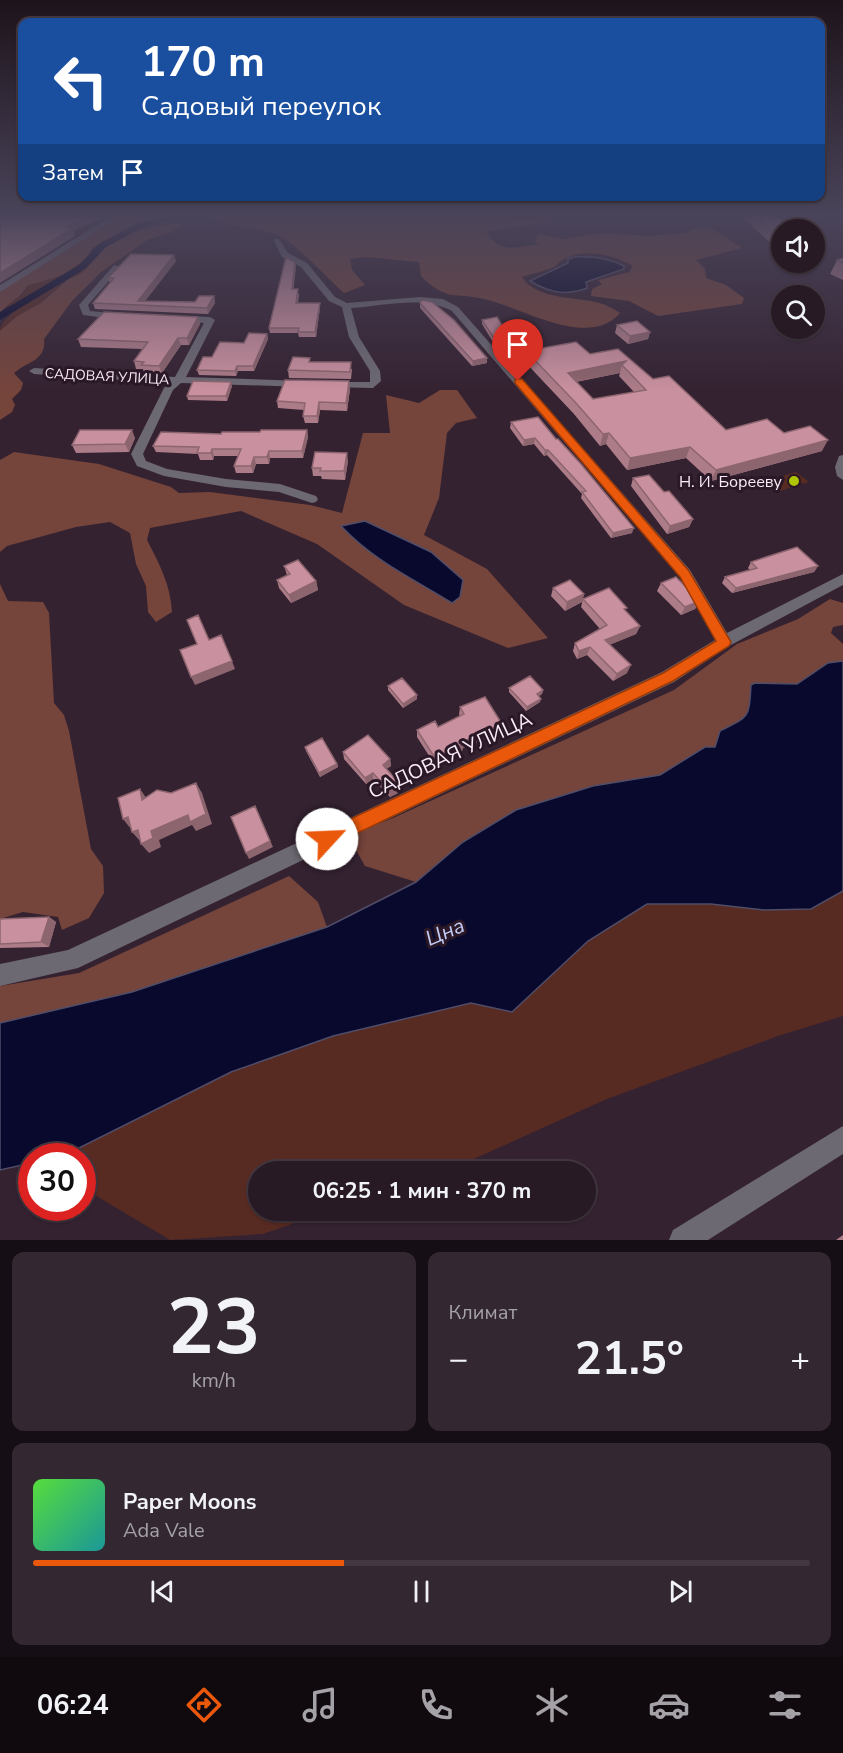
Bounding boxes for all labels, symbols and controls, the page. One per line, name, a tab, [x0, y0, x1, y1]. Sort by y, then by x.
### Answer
text: 170 m	[141, 34, 265, 91]
icon: left	[42, 42, 120, 120]
text: Садовый переулок	[141, 88, 381, 125]
icon: arrive	[116, 156, 149, 189]
text: Затем	[42, 158, 104, 188]
map controls	[771, 219, 825, 339]
button: sound	[771, 219, 825, 273]
button: search	[771, 285, 825, 339]
pin	[492, 319, 543, 381]
icon: arrive	[501, 328, 534, 361]
street label: САДОВАЯ УЛИЦА	[44, 364, 170, 389]
place label: Н. И. Борееву	[679, 471, 783, 493]
marker: Н. И. Борееву	[787, 474, 801, 488]
street label: САДОВАЯ УЛИЦА	[364, 705, 537, 805]
position arrow	[295, 807, 359, 871]
water label: Цна	[421, 911, 469, 953]
speed limit sign: 30	[18, 1143, 96, 1221]
text: 06:25 · 1 мин · 370 m	[313, 1176, 531, 1206]
text: 23	[167, 1274, 261, 1381]
text: Климат	[449, 1299, 517, 1326]
text: 21.5°	[575, 1329, 684, 1390]
text: −	[449, 1337, 468, 1382]
text: +	[790, 1337, 810, 1382]
text: km/h	[192, 1367, 236, 1394]
text: Paper Moons	[123, 1487, 257, 1517]
text: Ada Vale	[123, 1517, 205, 1544]
icon: previous	[146, 1575, 179, 1608]
icon: pause	[405, 1575, 438, 1608]
icon: next	[664, 1575, 697, 1608]
icon: directions	[183, 1684, 225, 1726]
icon: music	[299, 1684, 341, 1726]
icon: phone	[415, 1684, 457, 1726]
icon: climate	[531, 1684, 573, 1726]
icon: car	[648, 1684, 690, 1726]
icon: filters	[764, 1684, 806, 1726]
text: 06:24	[37, 1687, 109, 1724]

